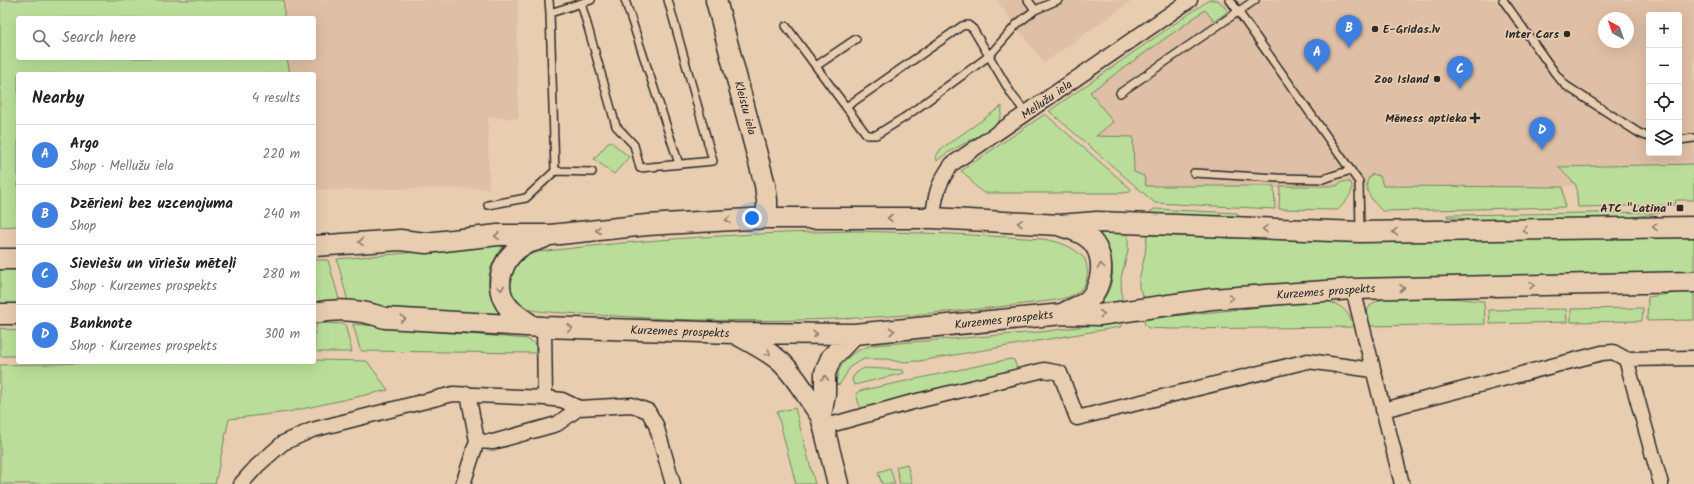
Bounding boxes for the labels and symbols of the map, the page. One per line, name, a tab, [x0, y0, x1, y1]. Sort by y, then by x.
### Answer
north arrow	[1598, 12, 1634, 48]
pin: B	[1336, 15, 1362, 48]
place label: E-Gridas.lv	[1383, 20, 1441, 39]
marker: E-Gridas.lv	[1370, 24, 1380, 34]
place label: Inter Cars	[1505, 25, 1559, 44]
marker: Inter Cars	[1562, 29, 1572, 39]
pin: A	[1304, 39, 1330, 72]
pin: C	[1447, 56, 1473, 89]
place label: Zoo Island	[1374, 70, 1430, 89]
marker: Zoo Island	[1432, 74, 1442, 84]
street label: Mellužu iela	[1017, 75, 1077, 125]
street label: Kleistu iela	[729, 79, 761, 138]
place label: Mēness aptieka	[1385, 109, 1467, 128]
marker: Mēness aptieka	[1470, 113, 1480, 123]
pin: D	[1529, 117, 1555, 150]
place label: ATC "Latina"	[1600, 199, 1672, 218]
marker: ATC "Latina"	[1675, 203, 1685, 213]
your location	[742, 208, 762, 228]
one-way arrow	[887, 214, 893, 222]
one-way arrow	[725, 216, 731, 225]
one-way arrow	[1017, 218, 1023, 227]
one-way arrow	[1652, 223, 1658, 232]
one-way arrow	[595, 225, 601, 234]
one-way arrow	[1262, 225, 1268, 233]
one-way arrow	[1522, 225, 1528, 234]
one-way arrow	[1392, 228, 1398, 236]
one-way arrow	[494, 231, 500, 240]
one-way arrow	[358, 238, 364, 247]
one-way arrow	[1097, 263, 1106, 269]
street label: Kurzemes prospekts	[1276, 279, 1376, 305]
one-way arrow	[1529, 281, 1535, 289]
one-way arrow	[1399, 284, 1405, 292]
one-way arrow	[496, 285, 505, 292]
one-way arrow	[1228, 293, 1234, 302]
street label: Kurzemes prospekts	[954, 305, 1054, 335]
one-way arrow	[1099, 310, 1105, 319]
one-way arrow	[400, 314, 406, 323]
street label: Kurzemes prospekts	[630, 321, 730, 343]
one-way arrow	[567, 323, 573, 332]
one-way arrow	[889, 326, 895, 335]
one-way arrow	[812, 330, 818, 338]
one-way arrow	[764, 348, 771, 356]
one-way arrow	[821, 375, 829, 381]

